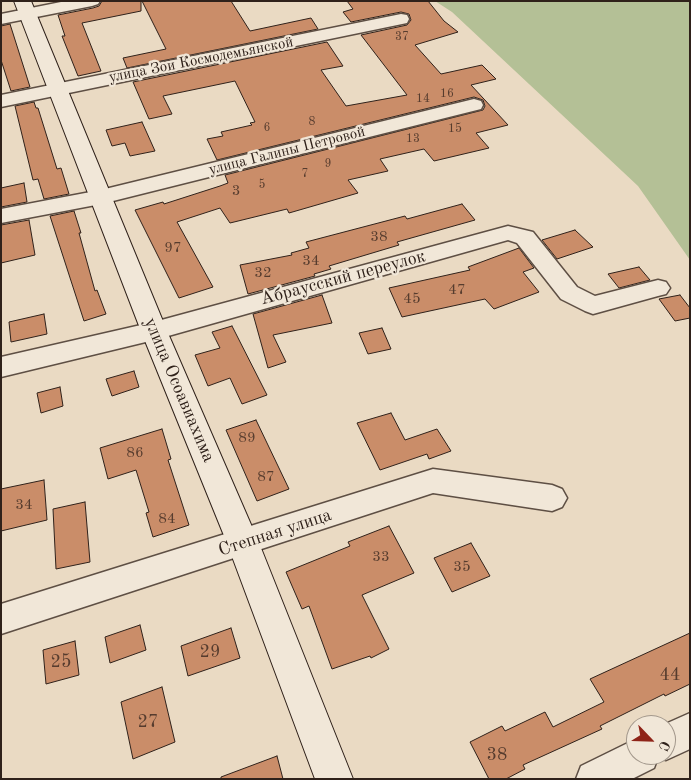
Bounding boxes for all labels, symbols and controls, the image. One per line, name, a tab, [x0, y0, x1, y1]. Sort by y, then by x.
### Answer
house number: 37	[395, 30, 409, 44]
street label: улица Зои Космодемьянской	[107, 33, 295, 87]
house number: 16	[440, 87, 454, 101]
house number: 14	[416, 92, 430, 106]
house number: 8	[309, 115, 315, 129]
house number: 6	[264, 121, 270, 135]
house number: 15	[448, 122, 462, 136]
street label: улица Галины Петровой	[207, 123, 367, 179]
house number: 13	[406, 132, 420, 146]
house number: 9	[325, 157, 331, 171]
house number: 7	[302, 167, 308, 181]
house number: 5	[259, 178, 265, 192]
house number: 3	[232, 182, 240, 200]
house number: 38	[370, 228, 388, 246]
house number: 97	[164, 239, 182, 257]
street label: Абраусский переулок	[258, 246, 428, 310]
house number: 34	[302, 252, 320, 270]
house number: 32	[254, 264, 272, 282]
house number: 47	[448, 281, 466, 299]
house number: 45	[403, 290, 421, 308]
street label: улица Осоавиахима	[139, 314, 219, 466]
house number: 89	[238, 429, 256, 447]
house number: 86	[126, 444, 144, 462]
house number: 87	[257, 468, 275, 486]
house number: 34	[15, 496, 33, 514]
street label: Степная улица	[216, 505, 334, 561]
house number: 84	[158, 510, 176, 528]
house number: 33	[372, 548, 390, 566]
house number: 35	[453, 558, 471, 576]
house number: 29	[200, 641, 220, 663]
house number: 25	[51, 651, 71, 673]
house number: 44	[660, 664, 680, 686]
house number: 27	[138, 711, 158, 733]
north arrow	[626, 715, 676, 765]
text: С	[656, 739, 672, 753]
house number: 38	[487, 744, 507, 766]

